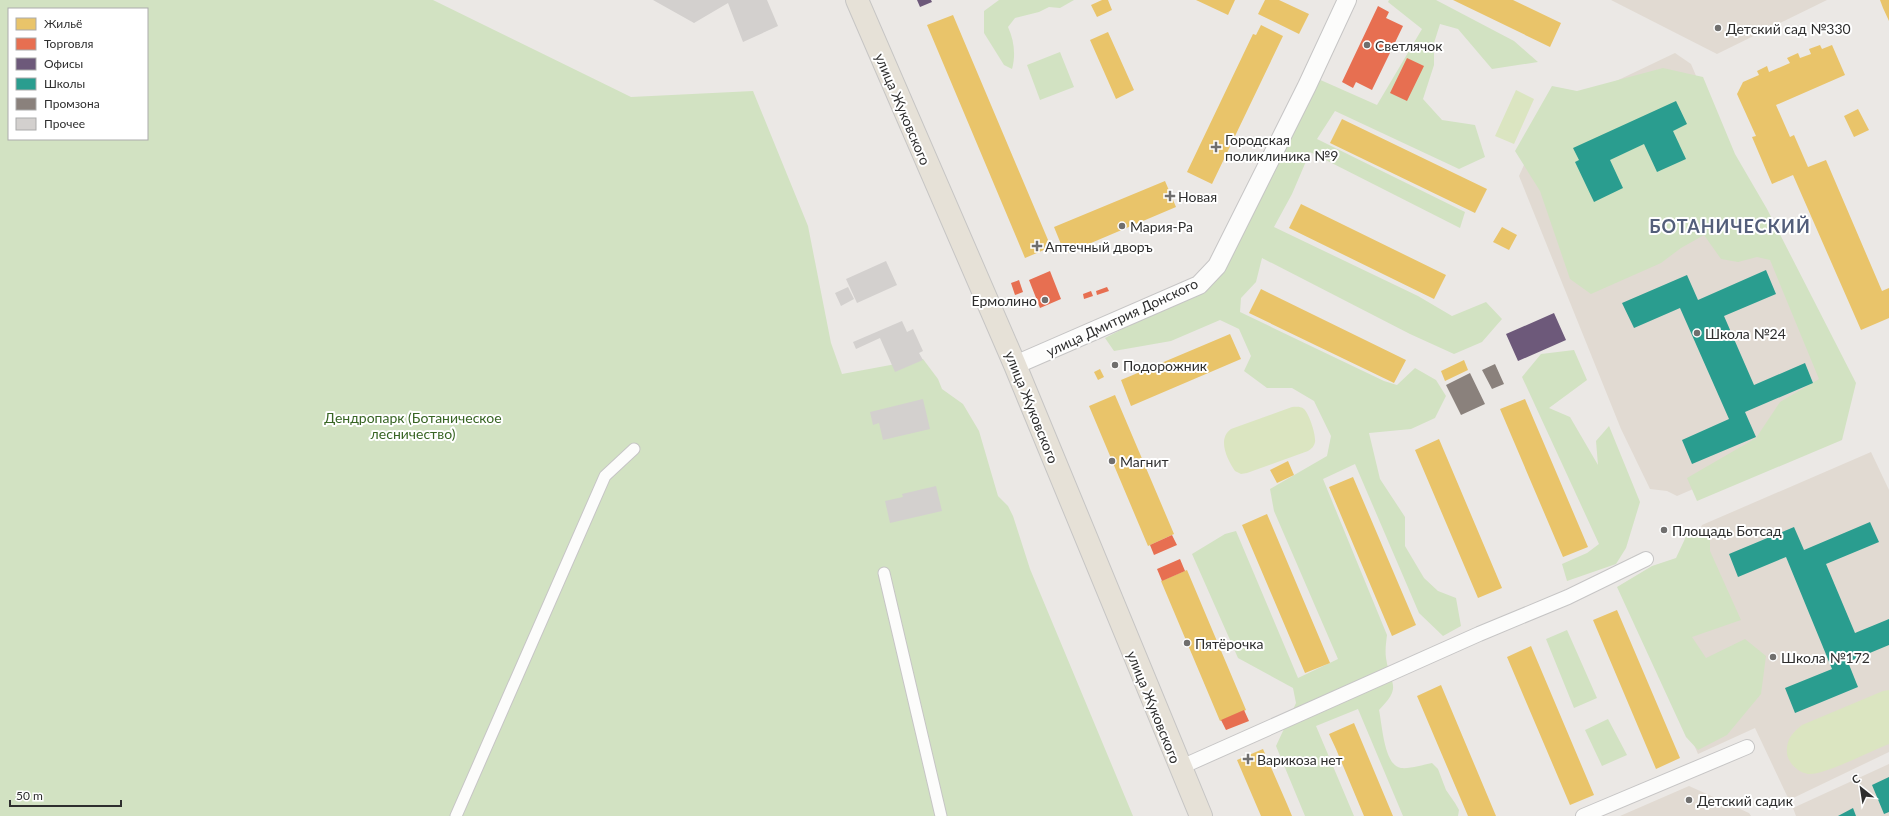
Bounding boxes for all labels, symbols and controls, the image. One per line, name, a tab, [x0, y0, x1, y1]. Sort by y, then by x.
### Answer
legend	[8, 8, 148, 140]
text: Жильё	[44, 16, 82, 31]
place label: Детский сад №330	[1726, 20, 1851, 37]
marker: Детский сад №330	[1713, 23, 1723, 33]
text: Торговля	[44, 36, 94, 51]
place label: Светлячок	[1375, 37, 1443, 54]
marker: Светлячок	[1362, 40, 1372, 50]
street label: улица Жуковского	[872, 51, 934, 167]
text: Офисы	[44, 56, 83, 71]
text: Школы	[44, 76, 85, 91]
text: Промзона	[44, 96, 100, 111]
text: Прочее	[44, 116, 85, 131]
place label: Городская поликлиника №9	[1225, 131, 1338, 164]
marker: Городская поликлиника №9	[1210, 141, 1222, 153]
place label: Новая	[1178, 188, 1217, 205]
marker: Новая	[1165, 191, 1175, 201]
district label: БОТАНИЧЕСКИЙ	[1649, 215, 1811, 237]
place label: Мария-Ра	[1130, 218, 1193, 235]
marker: Мария-Ра	[1117, 221, 1127, 231]
place label: Аптечный дворъ	[1045, 238, 1153, 255]
marker: Аптечный дворъ	[1032, 241, 1042, 251]
street label: улица Дмитрия Донского	[1043, 274, 1201, 360]
place label: Ермолино	[972, 292, 1037, 309]
marker: Ермолино	[1040, 295, 1050, 305]
place label: Школа №24	[1705, 325, 1786, 342]
marker: Школа №24	[1692, 328, 1702, 338]
street label: улица Жуковского	[1002, 348, 1062, 466]
place label: Подорожник	[1123, 357, 1208, 374]
marker: Подорожник	[1110, 360, 1120, 370]
park label: Дендропарк (Ботаническое лесничество)	[324, 409, 502, 442]
place label: Магнит	[1120, 453, 1169, 470]
marker: Магнит	[1107, 456, 1117, 466]
place label: Площадь Ботсад	[1672, 522, 1782, 539]
marker: Площадь Ботсад	[1659, 525, 1669, 535]
place label: Пятёрочка	[1195, 635, 1263, 652]
marker: Пятёрочка	[1182, 638, 1192, 648]
street label: улица Жуковского	[1124, 648, 1184, 766]
place label: Школа №172	[1781, 649, 1870, 666]
marker: Школа №172	[1768, 652, 1778, 662]
place label: Варикоза нет	[1257, 751, 1343, 768]
marker: Варикоза нет	[1242, 753, 1254, 765]
north arrow	[1841, 768, 1881, 808]
text: С	[1849, 771, 1863, 786]
scale bar	[10, 782, 121, 808]
text: 50 m	[16, 788, 43, 803]
place label: Детский садик	[1697, 792, 1794, 809]
marker: Детский садик	[1684, 795, 1694, 805]

